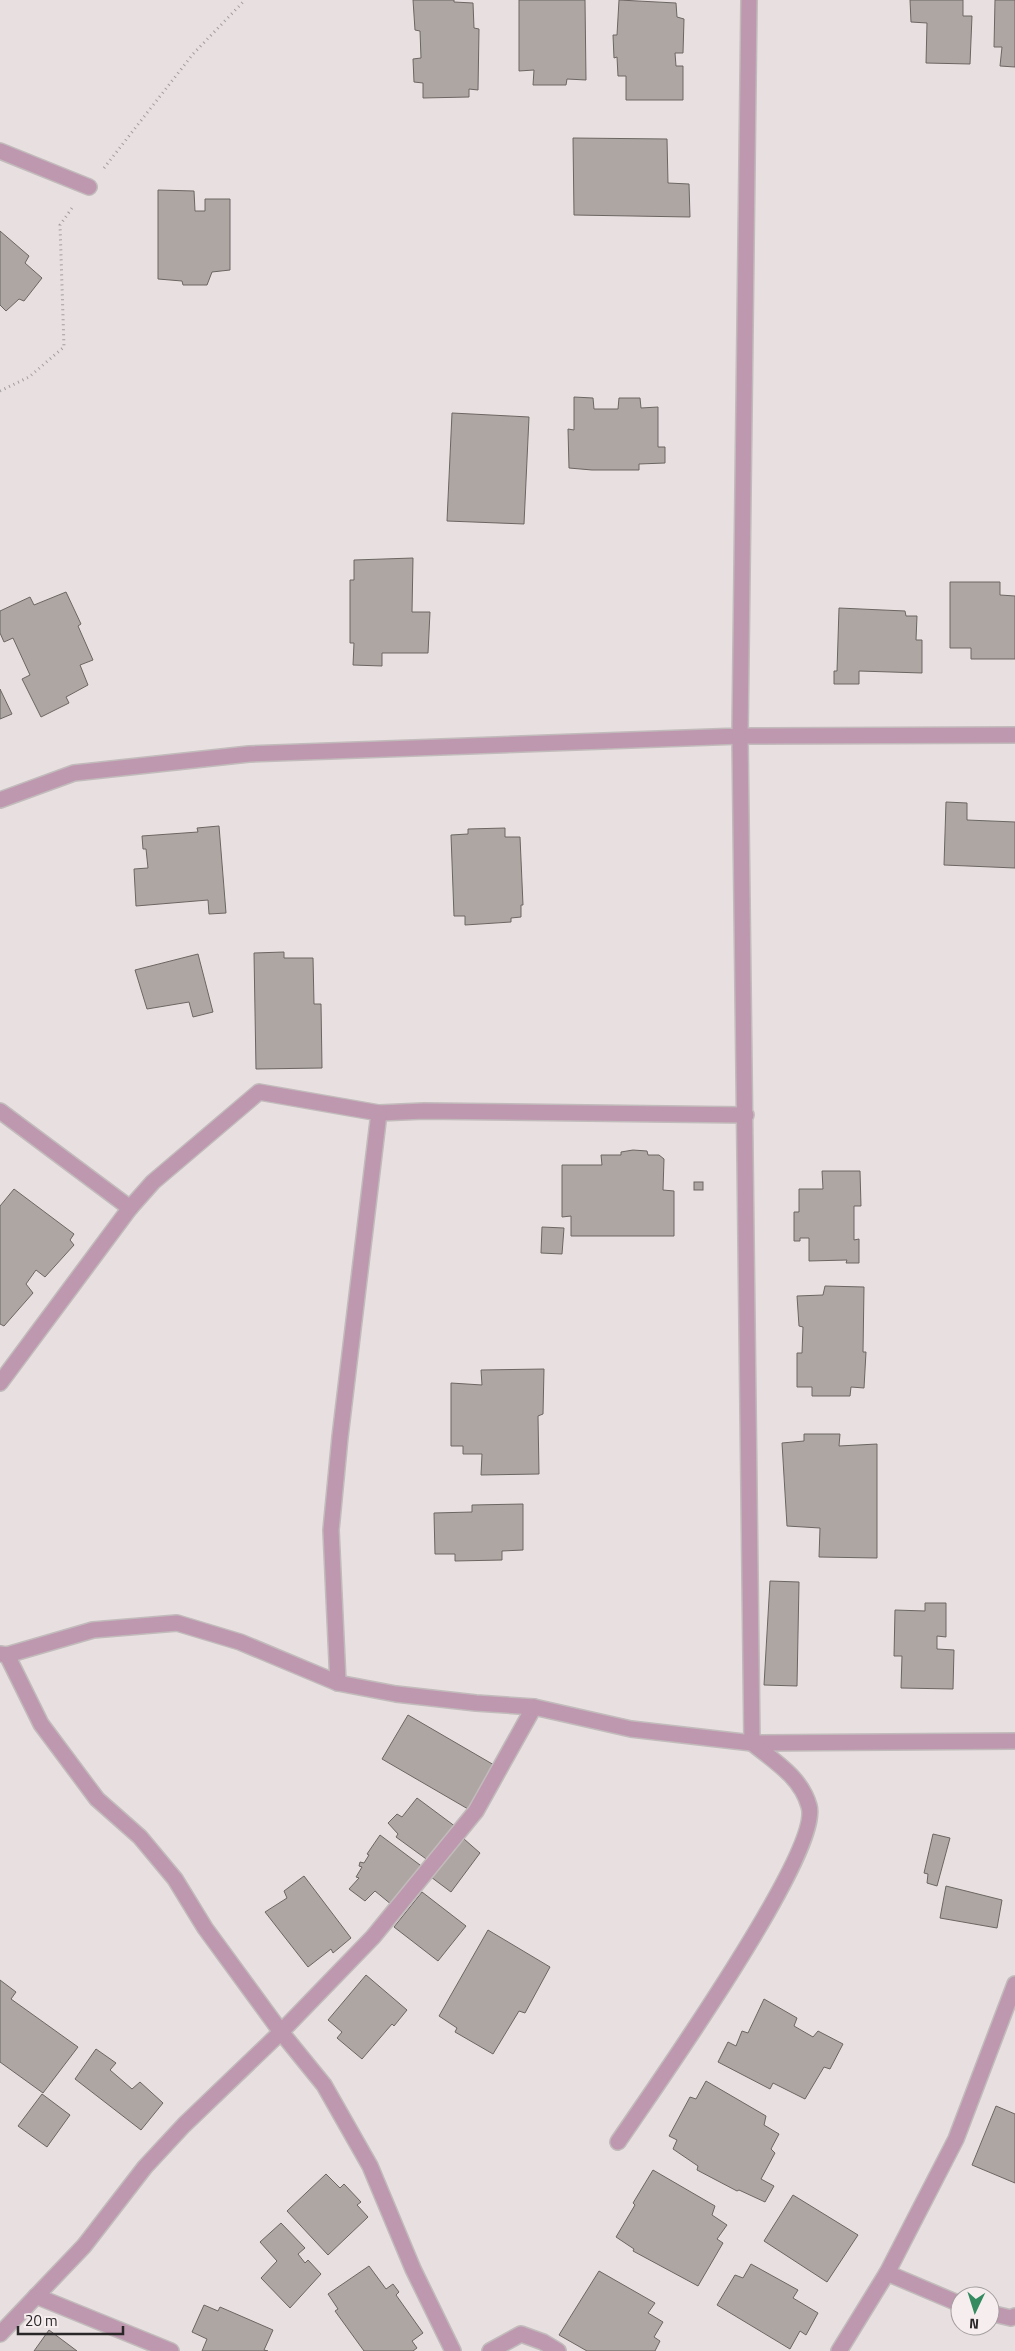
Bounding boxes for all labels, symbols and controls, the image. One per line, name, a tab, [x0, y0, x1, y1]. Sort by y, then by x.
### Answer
north arrow	[950, 2286, 1000, 2336]
scale bar	[18, 2304, 122, 2336]
text: 20 m	[25, 2309, 58, 2332]
text: N	[968, 2314, 980, 2335]

